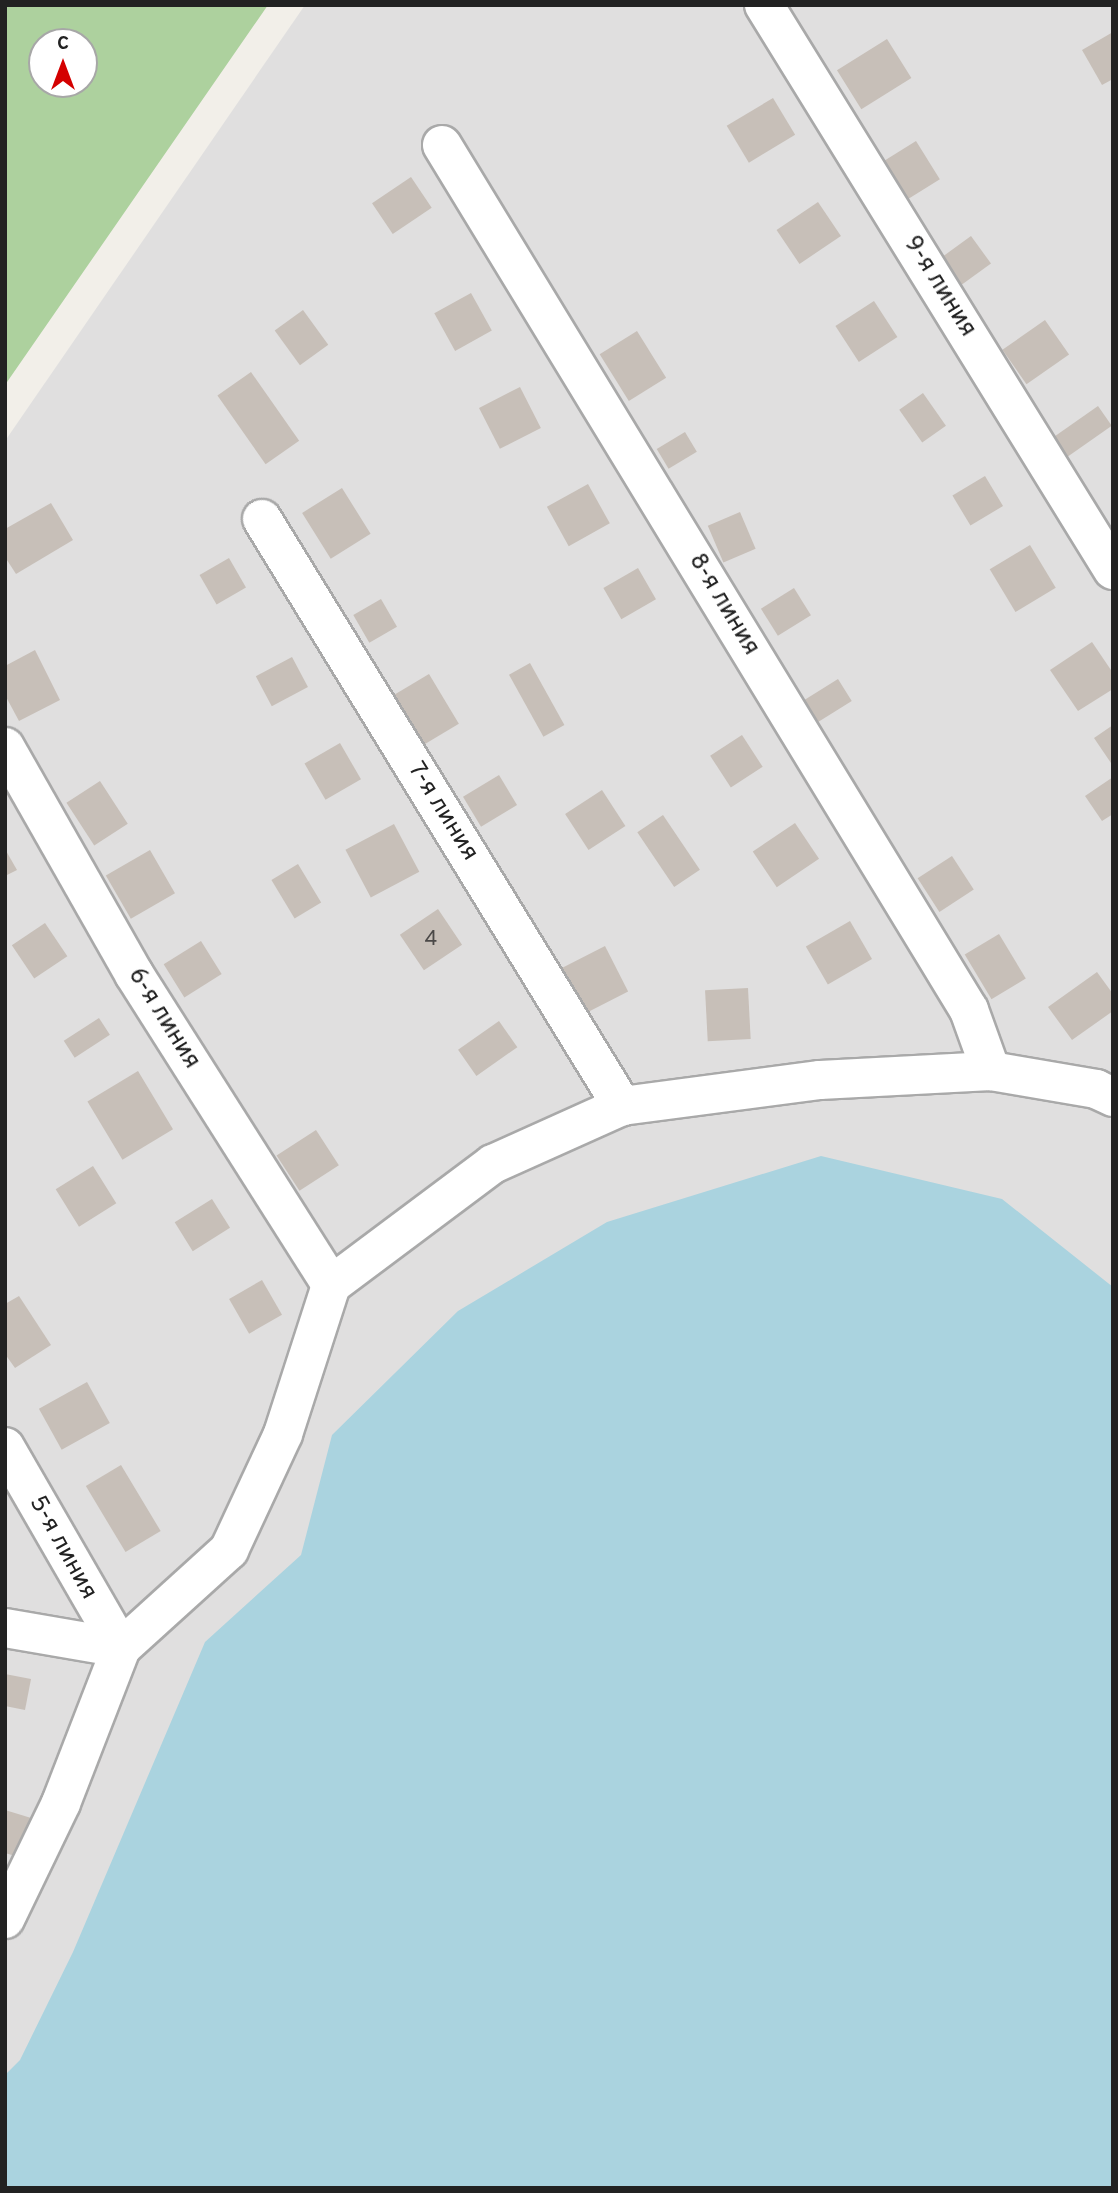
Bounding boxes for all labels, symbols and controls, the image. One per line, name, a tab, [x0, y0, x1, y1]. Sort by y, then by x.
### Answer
north arrow	[28, 28, 98, 98]
text: С	[57, 32, 69, 56]
street label: 9-я линия	[897, 231, 981, 343]
street label: 8-я линия	[681, 549, 765, 661]
street label: 7-я линия	[401, 758, 483, 866]
house number: 4	[424, 927, 438, 953]
street label: 6-я линия	[121, 963, 205, 1075]
street label: 5-я линия	[22, 1491, 102, 1605]

